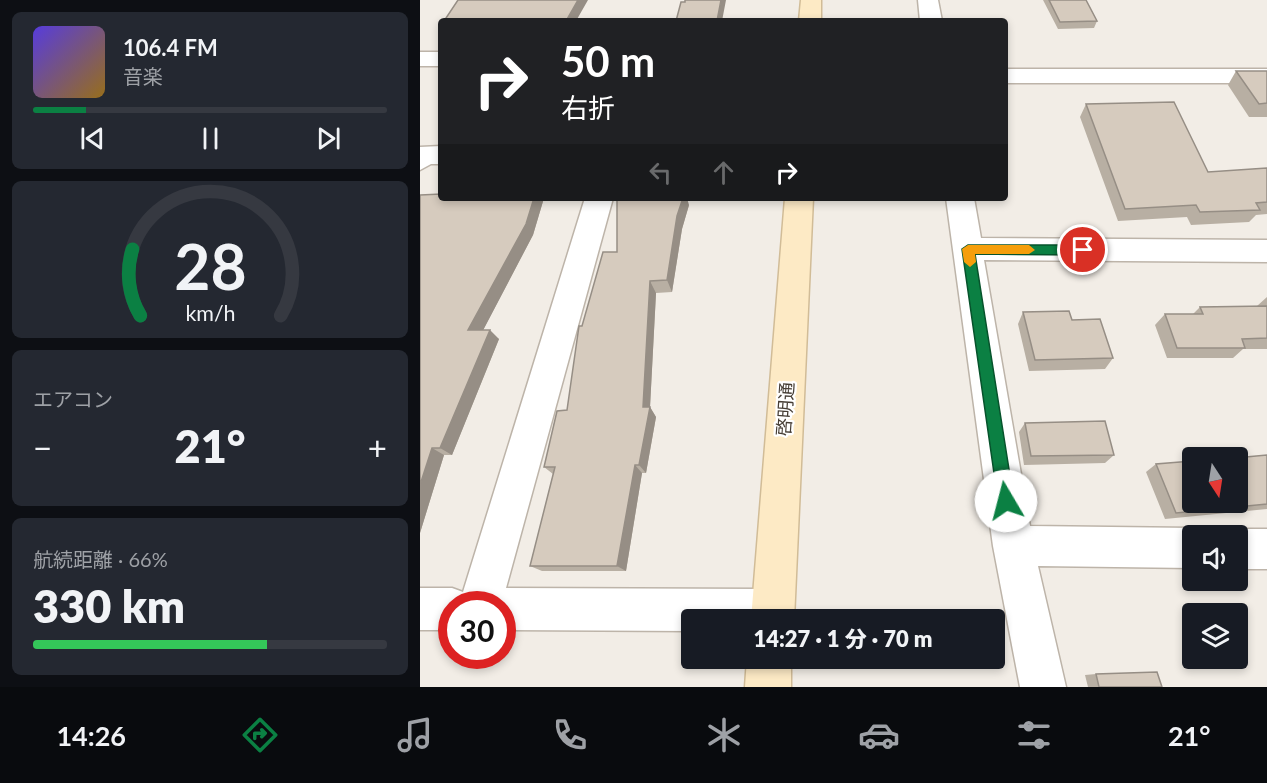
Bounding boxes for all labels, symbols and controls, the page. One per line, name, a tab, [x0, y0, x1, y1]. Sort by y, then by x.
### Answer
text: 106.4 FM	[123, 34, 218, 61]
text: 50 m	[561, 36, 655, 86]
icon: right	[462, 42, 540, 120]
text: 音楽	[123, 64, 163, 88]
text: 右折	[561, 91, 615, 124]
icon: previous	[76, 122, 109, 155]
icon: pause	[194, 122, 227, 155]
icon: next	[312, 122, 345, 155]
icon: left	[644, 156, 677, 189]
icon: ahead	[707, 156, 740, 189]
icon: right	[770, 156, 803, 189]
pin	[1057, 224, 1108, 275]
text: 28	[174, 228, 246, 303]
icon: arrive	[1066, 233, 1099, 266]
text: km/h	[185, 301, 235, 327]
street label: 啓明通	[772, 381, 798, 437]
text: エアコン	[33, 387, 113, 411]
text: 21°	[175, 419, 245, 473]
text: −	[33, 427, 52, 467]
text: +	[368, 427, 387, 467]
north arrow	[1182, 447, 1248, 513]
map controls	[1182, 447, 1248, 669]
position arrow	[974, 469, 1038, 533]
button: sound	[1182, 525, 1248, 591]
text: 航続距離 · 66%	[33, 547, 168, 571]
text: 330 km	[33, 579, 185, 633]
speed limit sign: 30	[438, 591, 516, 669]
button: layers	[1182, 603, 1248, 669]
text: 14:27 · 1 分 · 70 m	[753, 625, 933, 652]
icon: directions	[239, 714, 281, 756]
icon: music	[394, 714, 436, 756]
icon: phone	[549, 714, 591, 756]
icon: climate	[703, 714, 745, 756]
icon: car	[858, 714, 900, 756]
icon: filters	[1013, 714, 1055, 756]
text: 14:26	[56, 719, 126, 752]
text: 21°	[1168, 719, 1210, 752]

